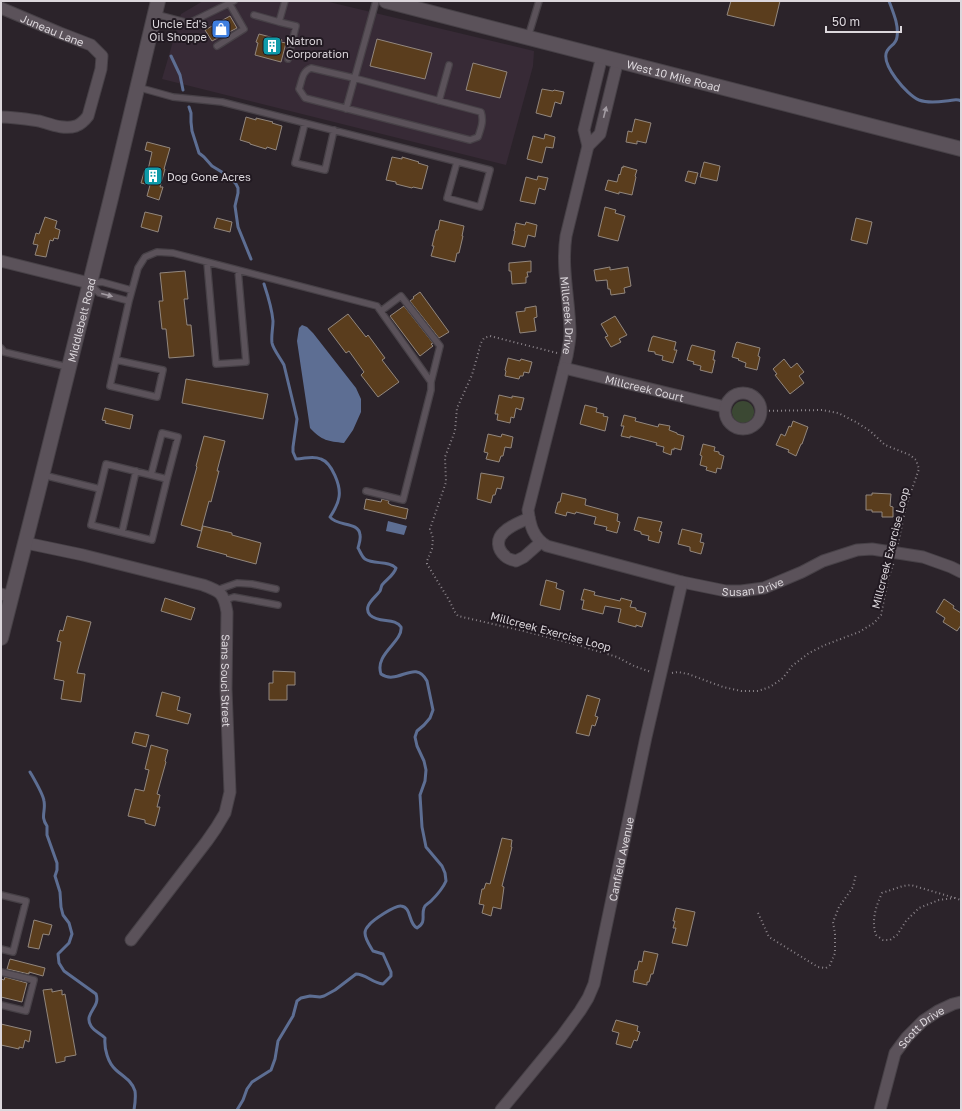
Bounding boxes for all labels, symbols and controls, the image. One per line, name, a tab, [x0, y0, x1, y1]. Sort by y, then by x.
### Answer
scale bar	[826, 8, 901, 34]
street label: Juneau Lane	[19, 11, 86, 48]
text: 50 m	[832, 14, 860, 29]
place label: Uncle Ed's Oil Shoppe	[149, 17, 207, 43]
shop icon: Uncle Ed's Oil Shoppe	[210, 18, 232, 40]
place label: Natron Corporation	[286, 34, 349, 60]
building icon: Natron Corporation	[261, 35, 283, 57]
street label: West 10 Mile Road	[625, 57, 722, 93]
one-way arrow	[602, 106, 608, 118]
building icon: Dog Gone Acres	[142, 165, 164, 187]
place label: Dog Gone Acres	[167, 170, 251, 183]
street label: Middlebelt Road	[64, 276, 97, 363]
street label: Millcreek Drive	[559, 276, 577, 356]
one-way arrow	[101, 293, 113, 299]
street label: Millcreek Court	[604, 372, 686, 403]
street label: Millcreek Exercise Loop	[869, 486, 911, 610]
street label: Susan Drive	[721, 574, 785, 598]
street label: Millcreek Exercise Loop	[489, 609, 613, 653]
street label: Sans Souci Street	[219, 634, 234, 728]
street label: Canfield Avenue	[605, 816, 636, 902]
street label: Scott Drive	[895, 1003, 946, 1051]

